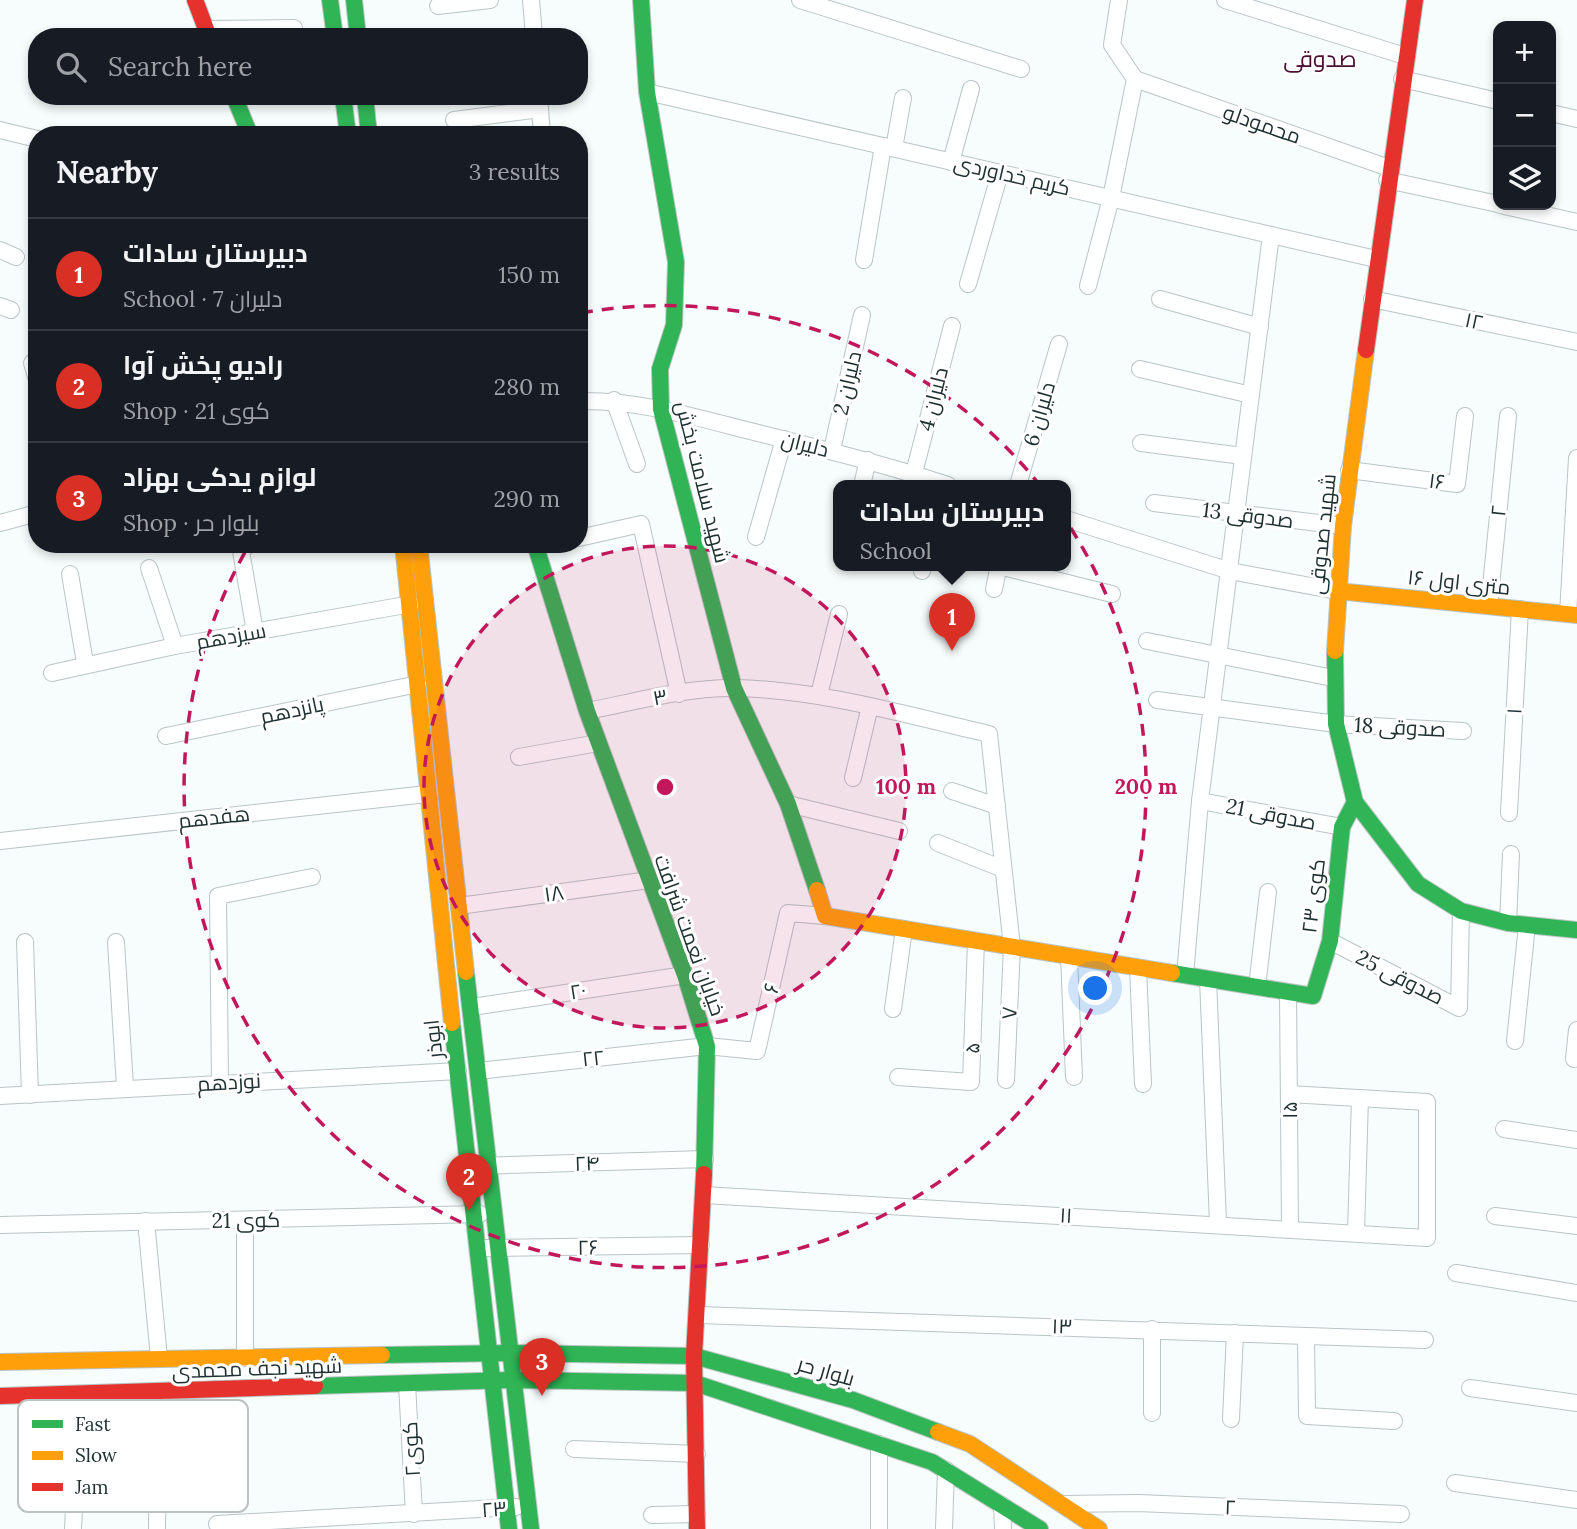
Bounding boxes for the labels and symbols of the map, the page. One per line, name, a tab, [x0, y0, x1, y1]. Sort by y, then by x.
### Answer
district label: صدوقی	[1283, 44, 1357, 73]
street label: محمودلو	[1220, 98, 1304, 150]
street label: کریم خداوردی	[951, 148, 1073, 202]
street label: ۱۲	[1463, 306, 1485, 336]
street label: دلیران 2	[827, 348, 867, 418]
street label: دلیران 4	[912, 364, 954, 434]
street label: دلیران 6	[1017, 379, 1061, 449]
street label: شهید سلامت بخش	[670, 398, 736, 566]
street label: دلیران	[778, 425, 832, 463]
street label: ۱۶	[1427, 467, 1447, 495]
street label: شهید صدوقی	[1302, 472, 1342, 596]
street label: صدوقی 13	[1201, 496, 1295, 534]
street label: ۲	[1484, 504, 1512, 518]
street label: ۱۶ متری اول	[1406, 563, 1512, 601]
pin: 1	[929, 593, 975, 651]
street label: سیزدهم	[194, 617, 268, 656]
street label: ۳	[651, 682, 669, 712]
street label: پانزدهم	[258, 690, 327, 731]
street label: ۱	[1500, 707, 1528, 715]
street label: صدوقی 18	[1353, 711, 1447, 743]
text: 100 m	[876, 773, 936, 800]
text: 200 m	[1115, 773, 1177, 800]
centre of rings	[653, 775, 677, 799]
street label: صدوقی 21	[1224, 792, 1318, 836]
street label: هفدهم	[177, 800, 251, 835]
street label: خیابان نعمت شرافت	[648, 851, 732, 1019]
street label: کوی ۲۳	[1295, 857, 1331, 935]
street label: ۱۸	[542, 878, 566, 908]
street label: صدوقی 25	[1351, 943, 1449, 1011]
your location	[1078, 971, 1112, 1005]
street label: ۲۰	[568, 976, 588, 1006]
street label: ۶	[757, 980, 785, 996]
street label: ۷	[995, 1006, 1023, 1020]
street label: ابوذر	[418, 1018, 449, 1061]
street label: ۵	[958, 1042, 986, 1054]
street label: ۲۲	[581, 1043, 605, 1073]
street label: نوزدهم	[196, 1067, 262, 1098]
street label: ۱۵	[1276, 1101, 1303, 1119]
street label: ۲۴	[574, 1149, 600, 1177]
pin: 2	[446, 1153, 492, 1211]
street label: ۱۱	[1059, 1201, 1073, 1229]
street label: کوی 21	[212, 1206, 280, 1234]
street label: ۲۶	[577, 1233, 599, 1261]
street label: ۱۳	[1051, 1312, 1073, 1340]
pin: 3	[519, 1338, 565, 1396]
street label: بلوار حر	[793, 1350, 858, 1392]
street label: شهید نجف محمدی	[171, 1352, 343, 1384]
legend	[18, 1400, 248, 1512]
text: Fast	[75, 1412, 111, 1436]
street label: کوی۲	[396, 1421, 426, 1477]
text: Slow	[75, 1443, 118, 1467]
text: Jam	[74, 1475, 109, 1499]
street label: ۲	[1224, 1493, 1236, 1521]
street label: ۲۳	[480, 1495, 508, 1523]

